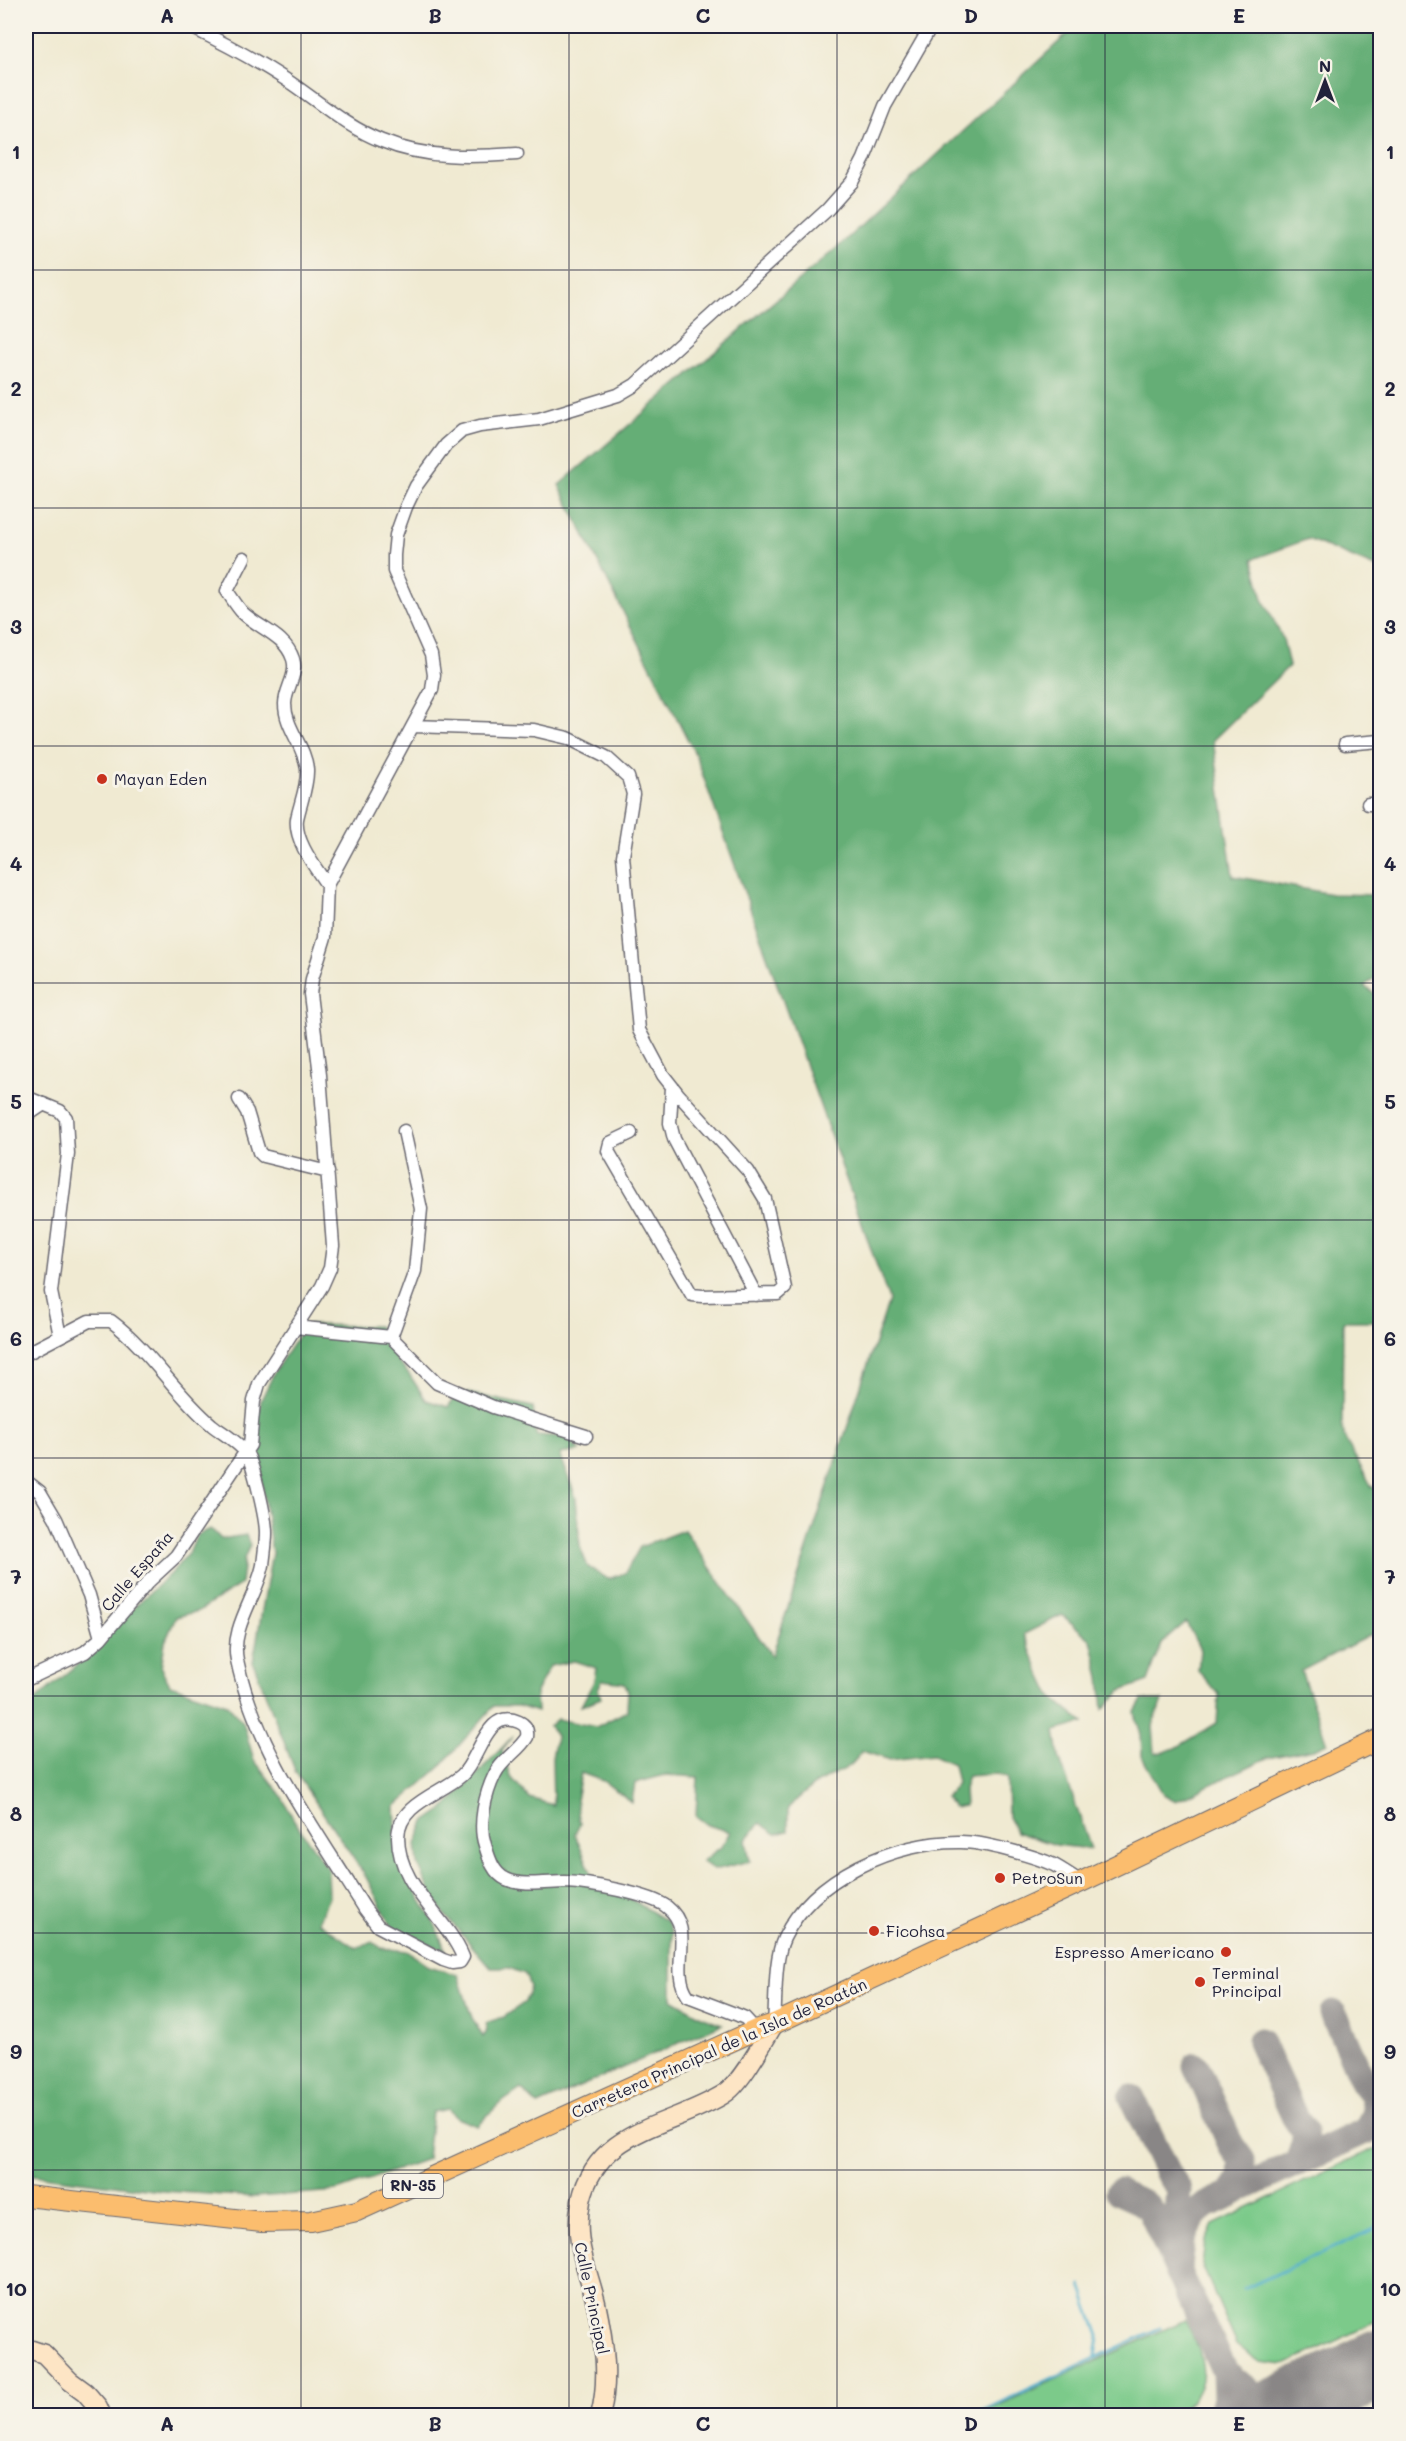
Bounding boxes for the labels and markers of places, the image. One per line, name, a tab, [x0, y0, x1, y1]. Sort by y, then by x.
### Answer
place label: Mayan Eden	[114, 768, 207, 789]
marker: Mayan Eden	[95, 772, 109, 786]
place label: PetroSun	[1012, 1867, 1083, 1888]
marker: PetroSun	[993, 1871, 1007, 1885]
place label: Ficohsa	[886, 1920, 946, 1941]
marker: Ficohsa	[867, 1924, 881, 1938]
place label: Espresso Americano	[1055, 1941, 1214, 1962]
marker: Espresso Americano	[1219, 1945, 1233, 1959]
place label: Terminal Principal	[1212, 1962, 1282, 2001]
marker: Terminal Principal	[1193, 1975, 1207, 1989]

